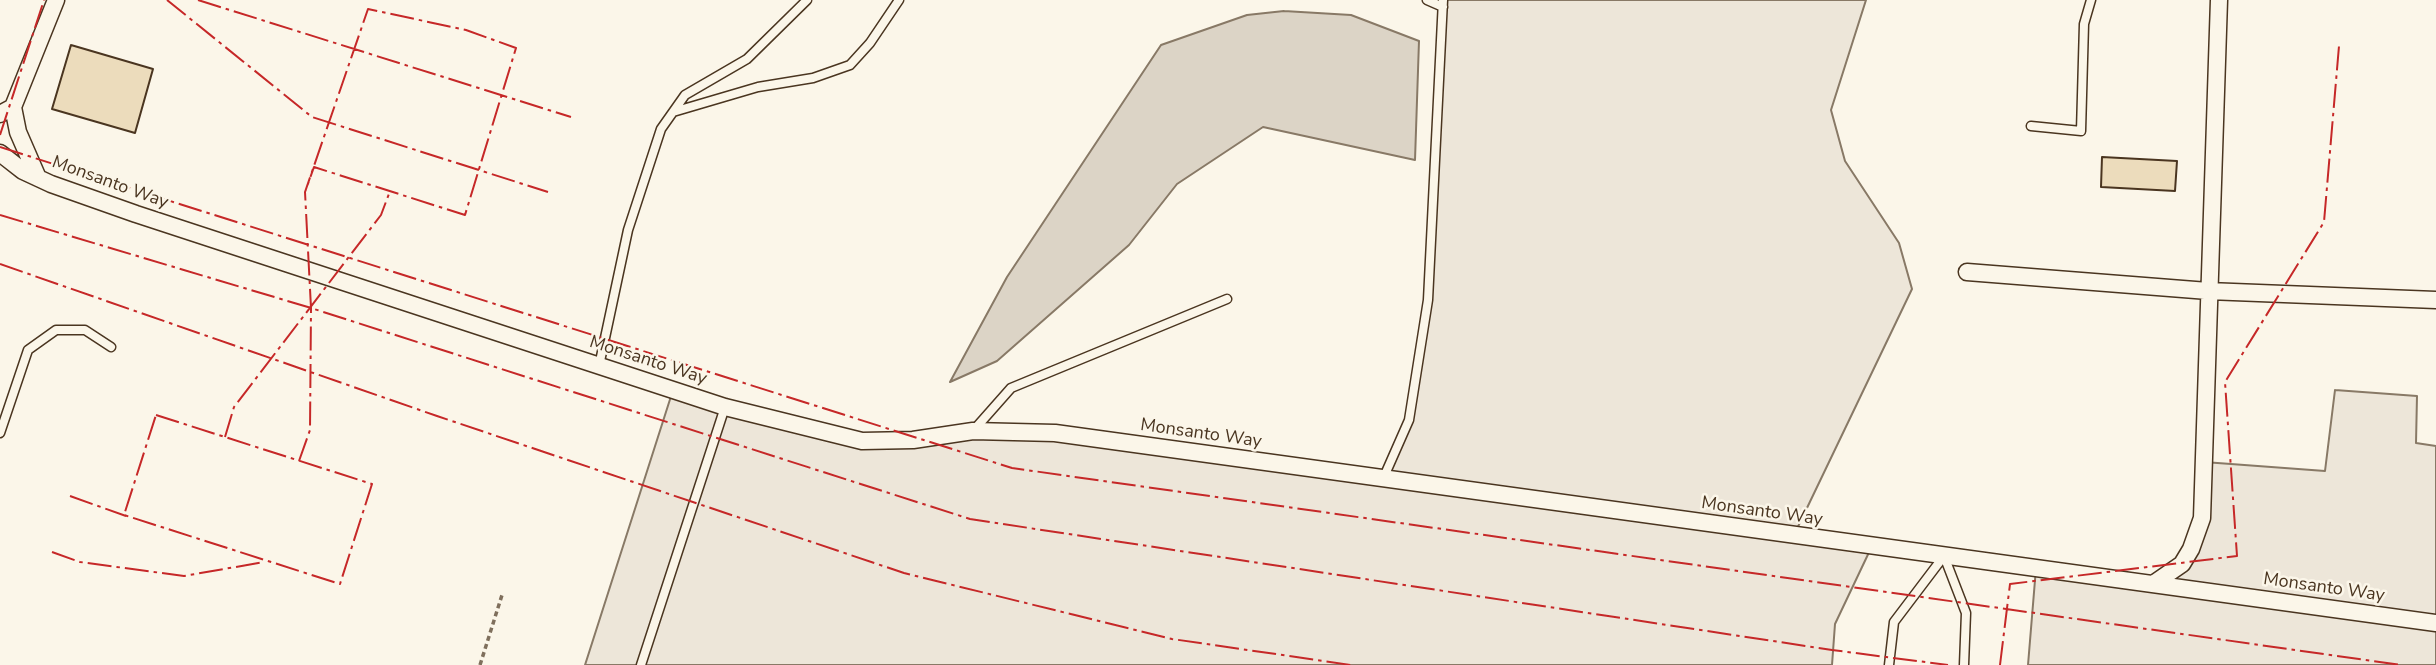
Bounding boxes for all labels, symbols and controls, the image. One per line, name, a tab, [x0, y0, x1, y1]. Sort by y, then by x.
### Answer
street label: Monsanto Way	[49, 152, 171, 214]
street label: Monsanto Way	[586, 332, 710, 390]
street label: Monsanto Way	[1139, 415, 1263, 453]
street label: Monsanto Way	[1700, 493, 1824, 531]
street label: Monsanto Way	[2262, 569, 2386, 607]

